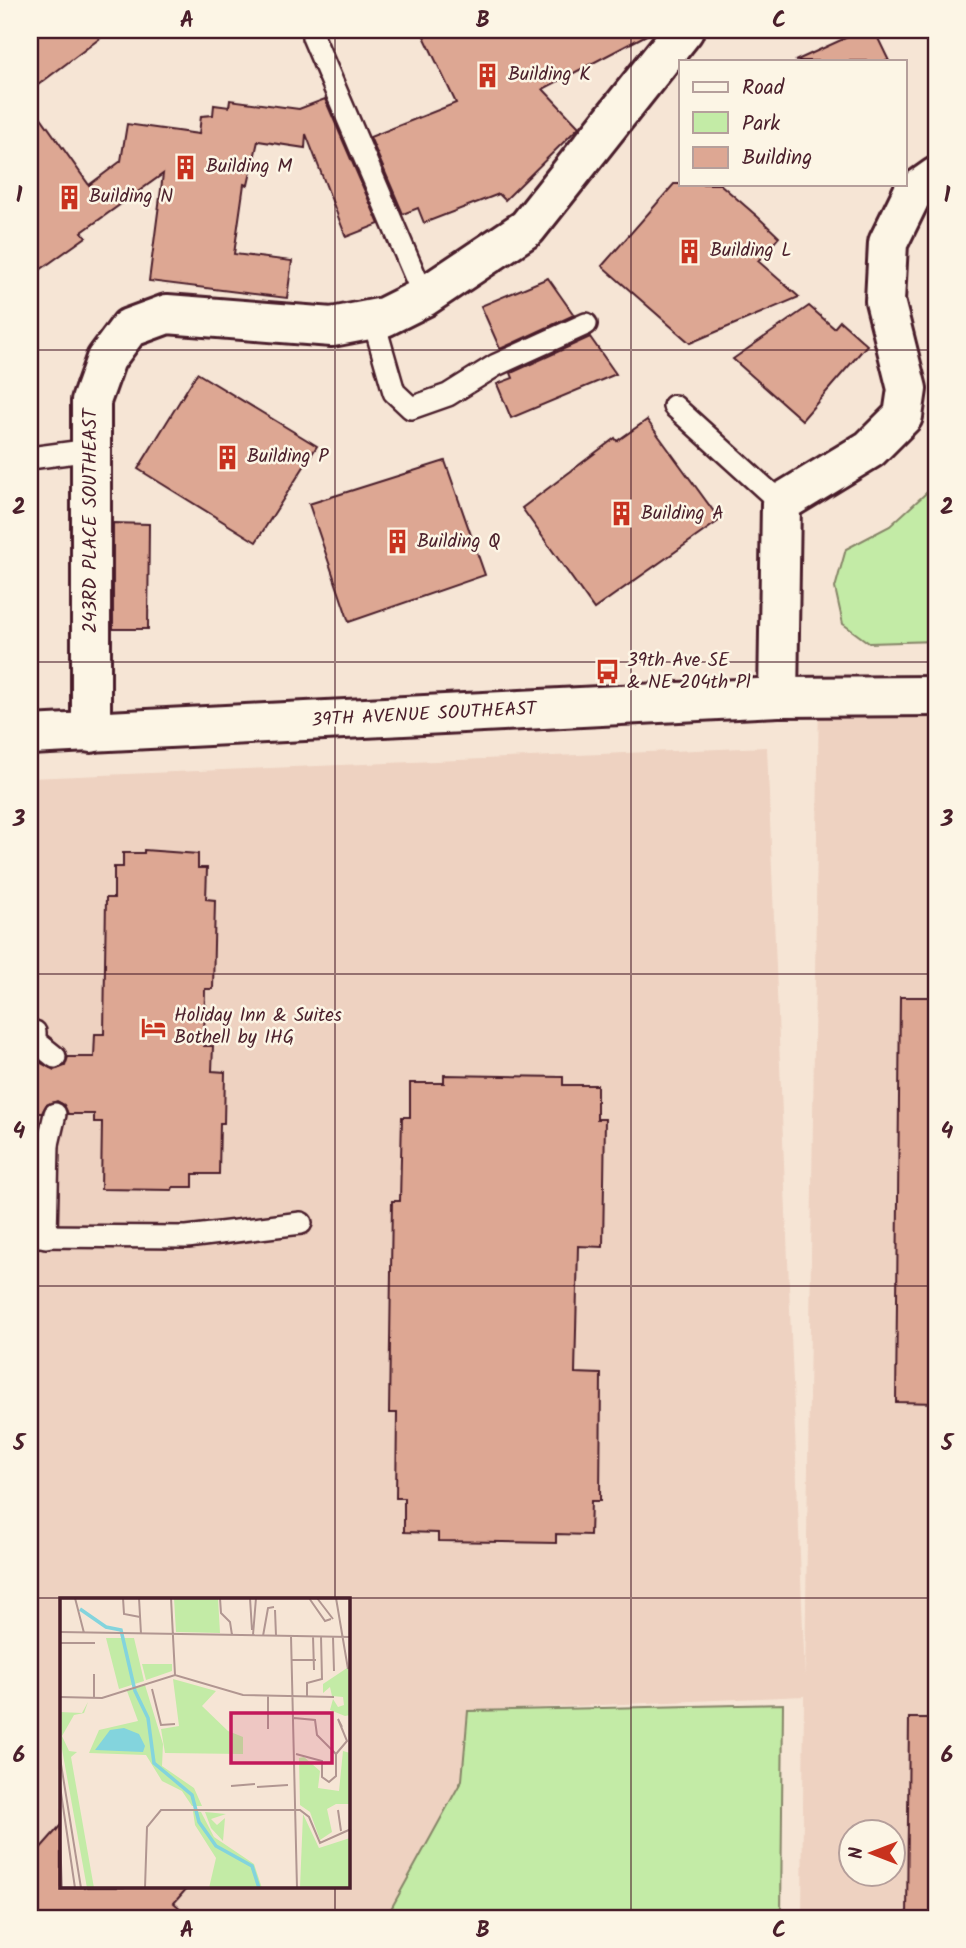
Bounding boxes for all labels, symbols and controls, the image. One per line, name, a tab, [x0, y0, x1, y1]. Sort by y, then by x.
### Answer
text: A	[180, 3, 194, 39]
text: B	[476, 3, 490, 39]
text: C	[772, 3, 786, 39]
place label: Building K	[508, 60, 591, 90]
legend	[679, 60, 906, 186]
building icon: Building K	[474, 61, 502, 89]
text: Road	[742, 72, 785, 105]
text: Park	[742, 108, 780, 141]
text: Building	[742, 142, 812, 175]
place label: Building M	[206, 152, 292, 182]
building icon: Building M	[172, 153, 200, 181]
text: 1	[16, 178, 23, 214]
text: 1	[944, 178, 951, 214]
place label: Building N	[89, 182, 173, 212]
building icon: Building N	[55, 183, 83, 211]
place label: Building L	[710, 236, 792, 266]
building icon: Building L	[676, 237, 704, 265]
street label: 243RD PLACE SOUTHEAST	[76, 407, 106, 633]
place label: Building P	[247, 442, 329, 472]
building icon: Building P	[213, 443, 241, 471]
text: 2	[12, 490, 26, 526]
text: 2	[940, 490, 954, 526]
place label: Building A	[641, 499, 724, 529]
building icon: Building A	[607, 500, 635, 528]
place label: Building Q	[417, 527, 500, 557]
building icon: Building Q	[383, 528, 411, 556]
place label: 39th Ave SE & NE 204th Pl	[627, 646, 751, 698]
bus stop icon: 39th Ave SE & NE 204th Pl	[593, 658, 621, 686]
street label: 39TH AVENUE SOUTHEAST	[311, 694, 539, 736]
text: 3	[12, 802, 26, 838]
text: 3	[940, 802, 954, 838]
place label: Holiday Inn & Suites Bothell by IHG	[174, 1001, 342, 1053]
hotel icon: Holiday Inn & Suites Bothell by IHG	[140, 1013, 168, 1041]
text: 4	[13, 1114, 26, 1150]
text: 4	[941, 1114, 954, 1150]
text: 5	[12, 1426, 27, 1462]
text: 5	[940, 1426, 955, 1462]
inset map	[60, 1598, 350, 1888]
text: 6	[13, 1738, 25, 1774]
text: 6	[941, 1738, 953, 1774]
north arrow	[836, 1818, 906, 1888]
text: N	[842, 1847, 872, 1859]
text: A	[180, 1913, 194, 1948]
text: B	[476, 1913, 490, 1948]
text: C	[772, 1913, 786, 1948]

